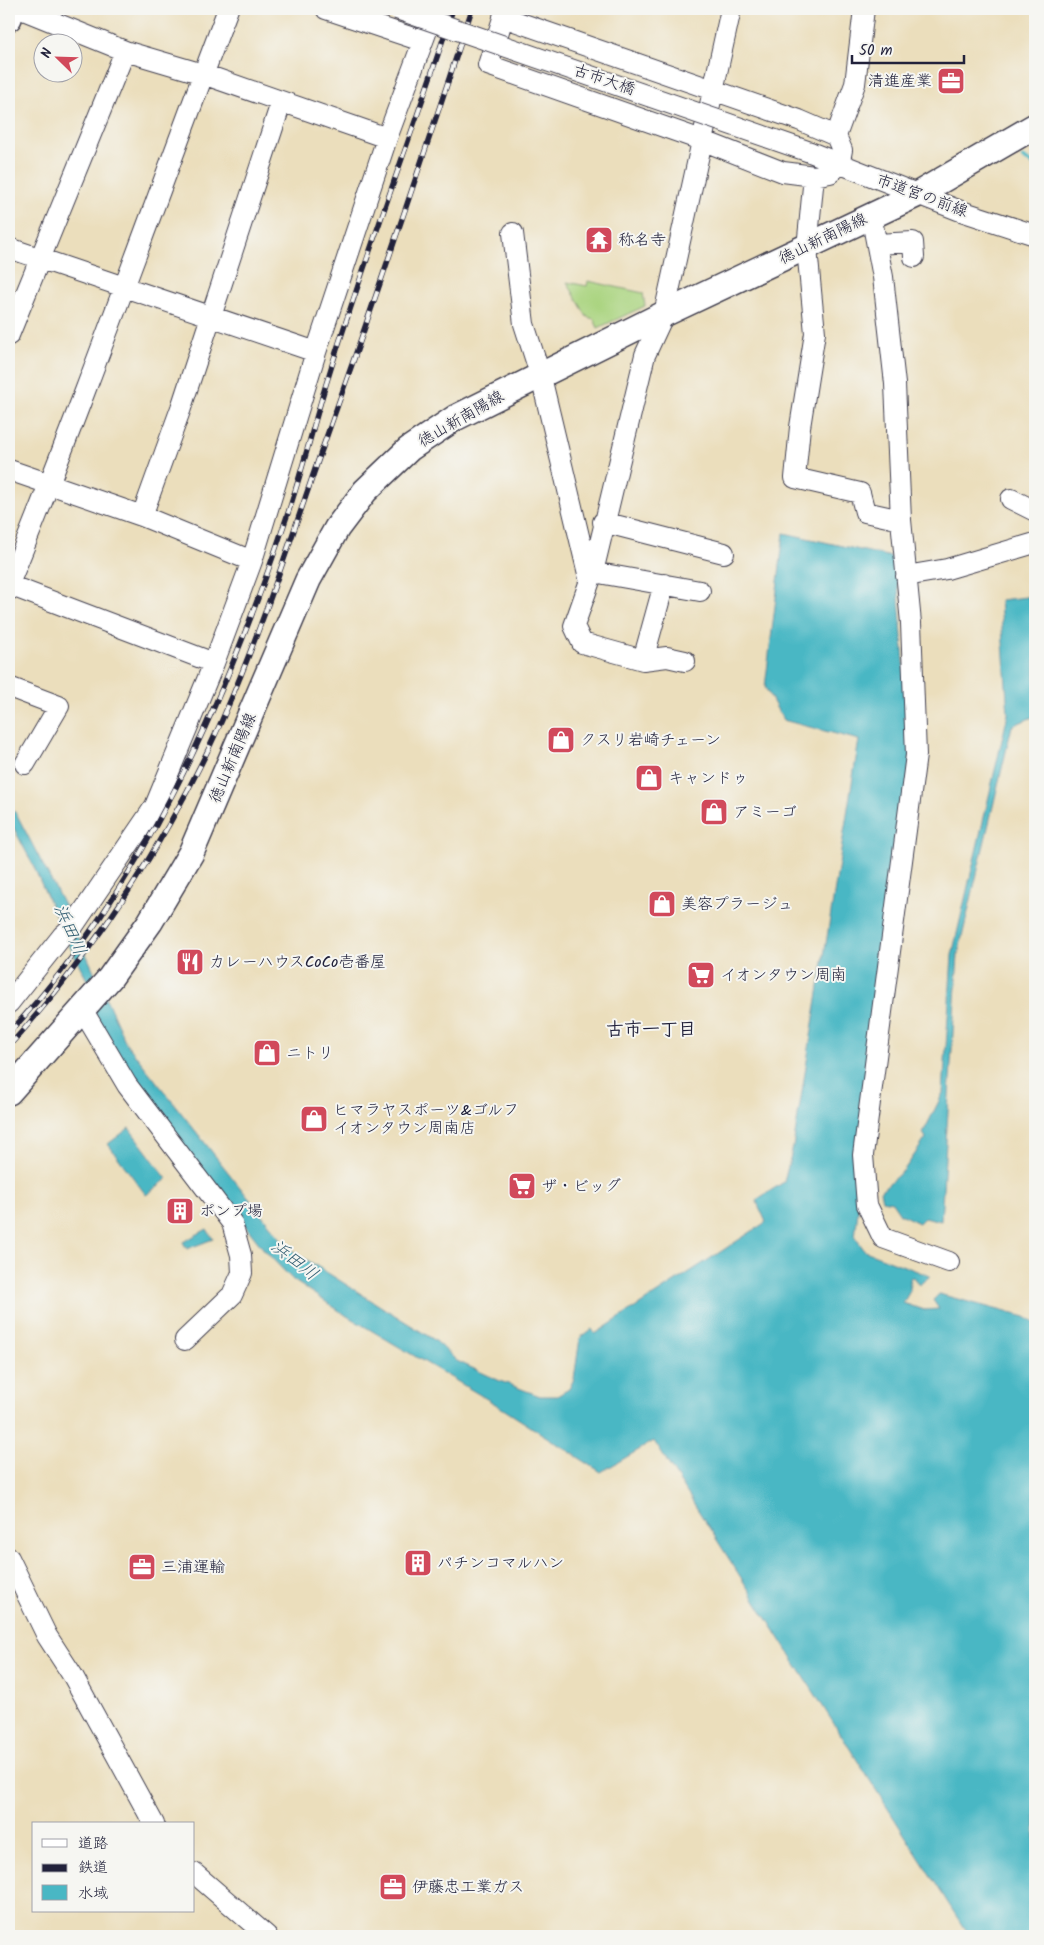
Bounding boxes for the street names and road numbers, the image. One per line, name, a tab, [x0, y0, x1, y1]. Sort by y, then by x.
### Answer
street label: 古市大橋	[570, 58, 638, 102]
street label: 市道宮の前線	[873, 168, 971, 224]
street label: 徳山新南陽線	[774, 207, 872, 271]
street label: 徳山新南陽線	[413, 384, 509, 454]
street label: 徳山新南陽線	[203, 709, 263, 807]

